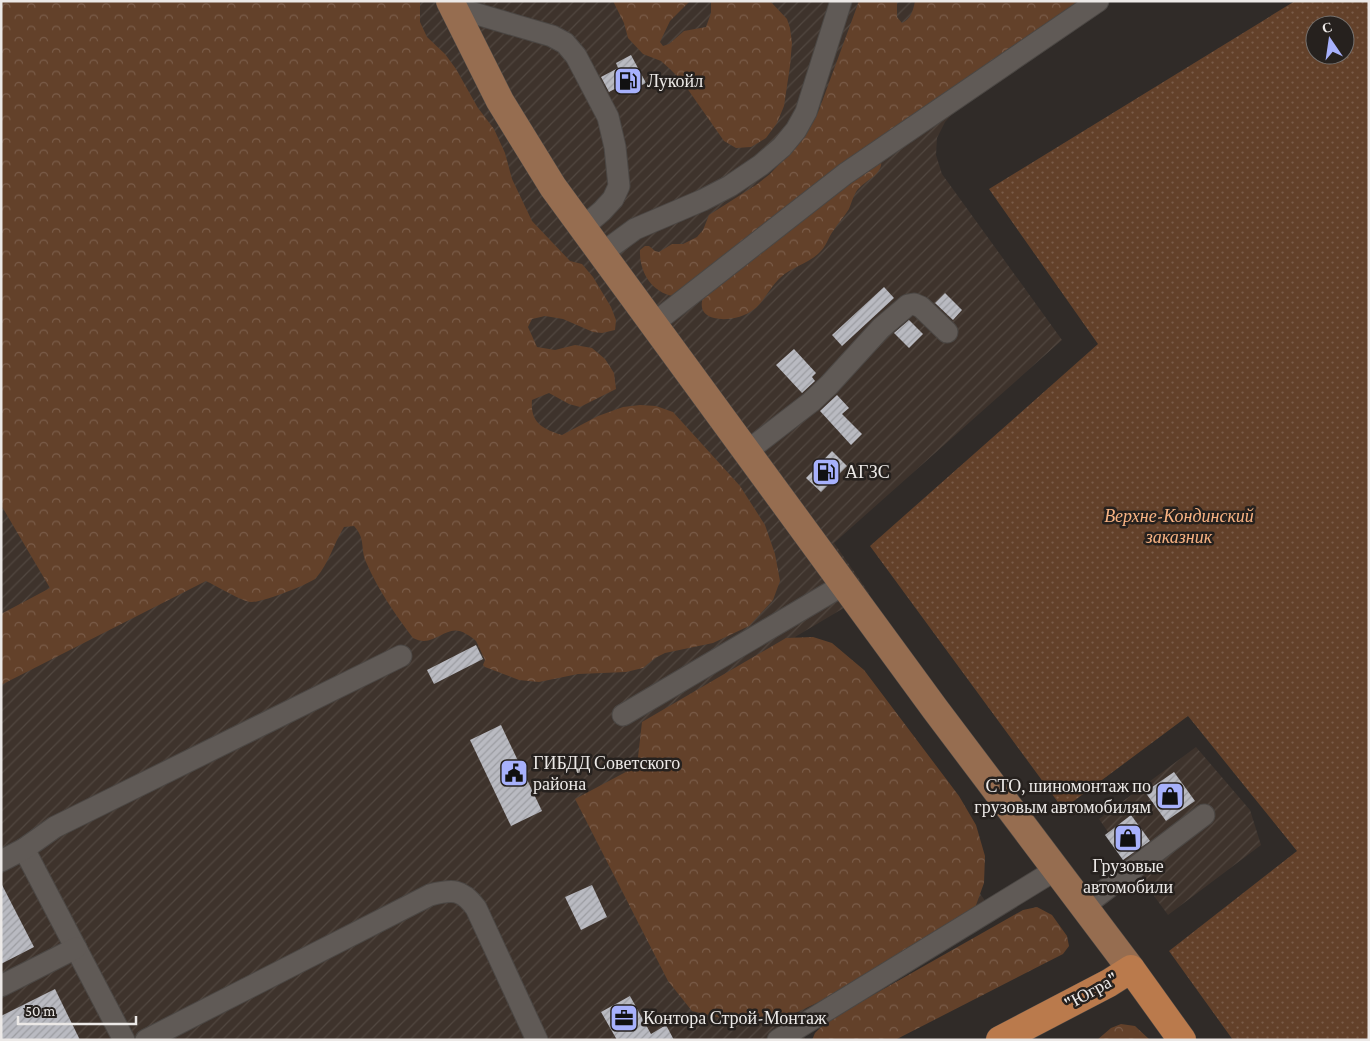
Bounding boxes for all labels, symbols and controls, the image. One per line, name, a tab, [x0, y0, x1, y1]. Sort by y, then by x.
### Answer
north arrow	[1305, 15, 1355, 65]
text: С	[1320, 18, 1334, 36]
fuel station icon: Лукойл	[613, 66, 643, 96]
place label: Лукойл	[647, 71, 703, 91]
fuel station icon: АГЗС	[811, 457, 841, 487]
place label: АГЗС	[845, 462, 890, 482]
park label: Верхне-Кондинский заказник	[1104, 506, 1254, 547]
place label: ГИБДД Советского района	[533, 753, 680, 794]
public building icon: ГИБДД Советского района	[499, 758, 529, 788]
place label: СТО, шиномонтаж по грузовым автомобилям	[974, 776, 1151, 817]
shop icon: СТО, шиномонтаж по грузовым автомобилям	[1155, 781, 1185, 811]
shop icon: Грузовые автомобили	[1113, 823, 1143, 853]
place label: Грузовые автомобили	[1083, 856, 1173, 897]
street label: "Югра"	[1061, 968, 1121, 1014]
scale bar	[18, 994, 135, 1026]
text: 50 m	[25, 1003, 55, 1019]
office icon: Контора Строй-Монтаж	[609, 1003, 639, 1033]
place label: Контора Строй-Монтаж	[643, 1008, 827, 1028]

